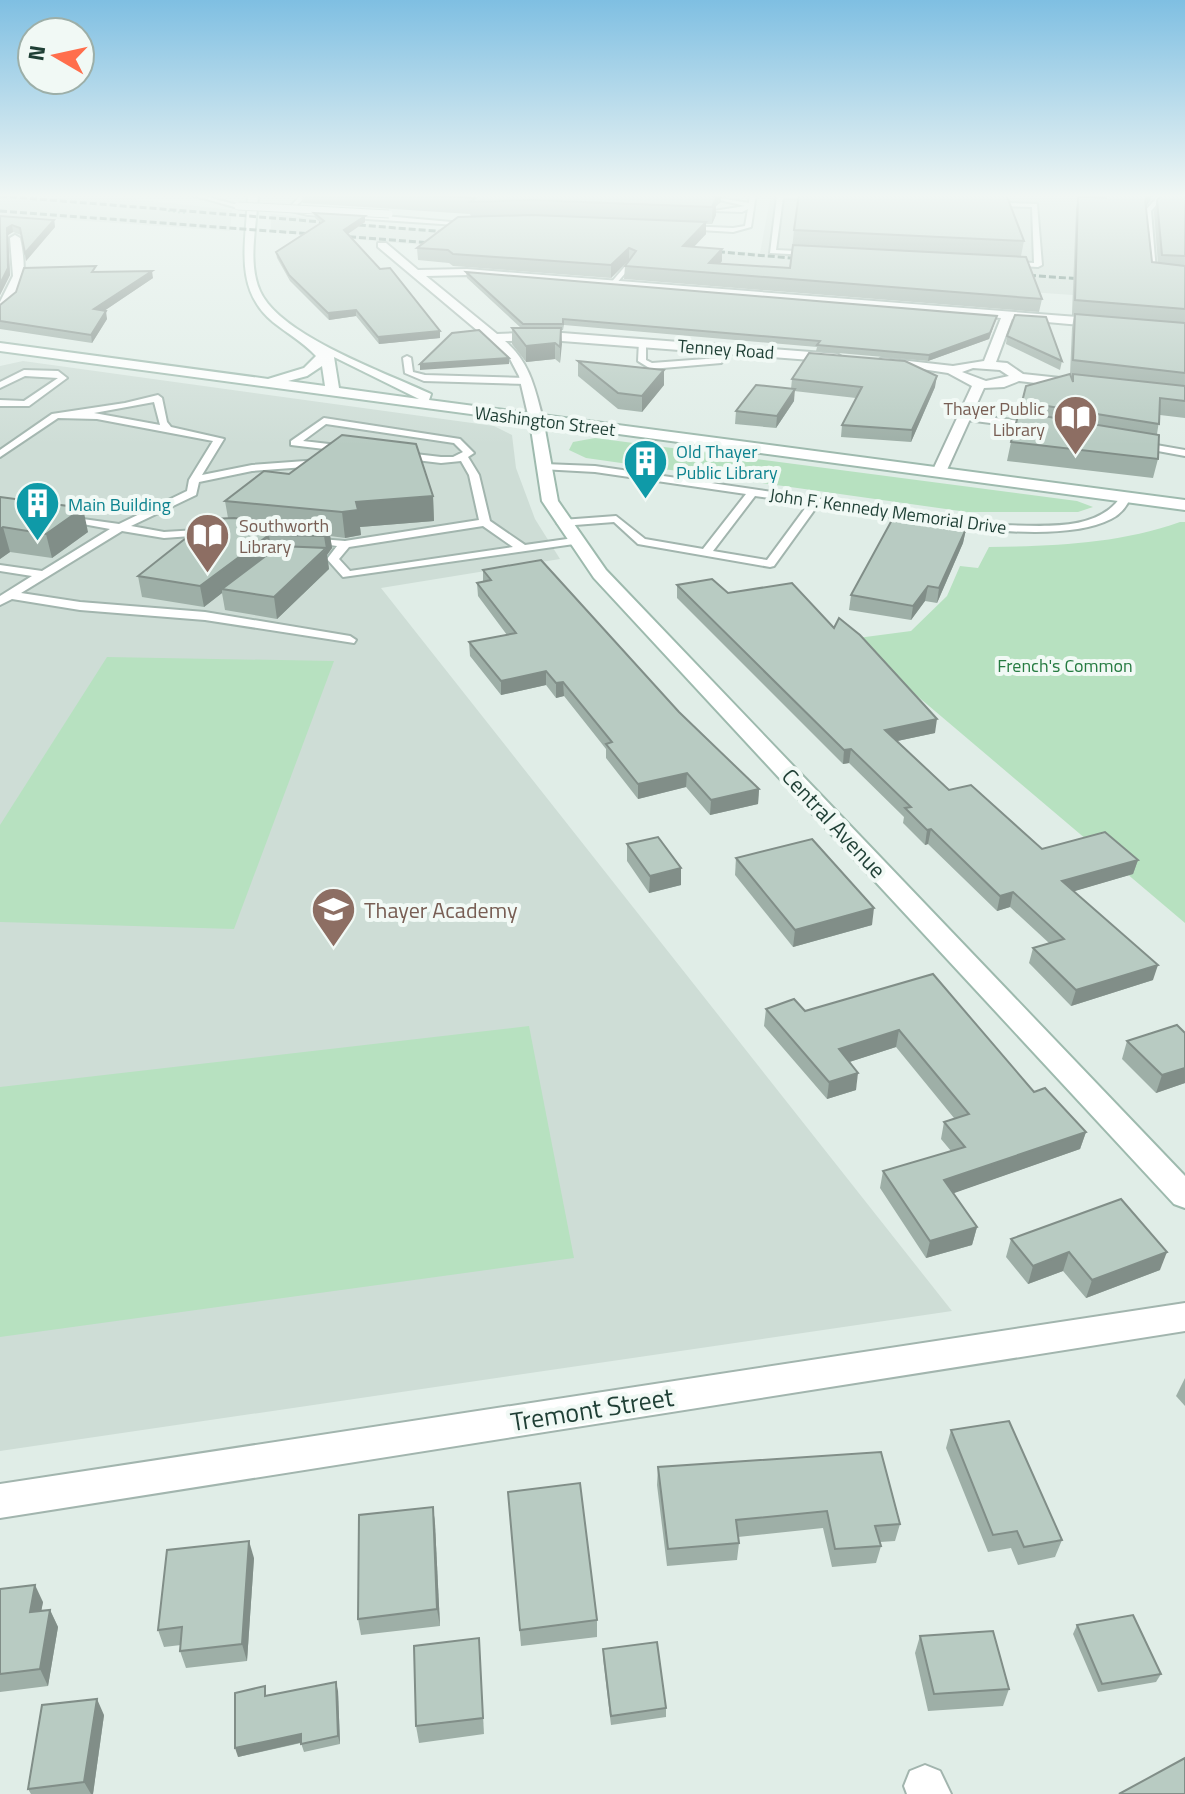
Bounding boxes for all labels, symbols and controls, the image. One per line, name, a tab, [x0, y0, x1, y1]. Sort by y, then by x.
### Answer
north arrow	[16, 16, 96, 96]
text: N	[18, 43, 54, 63]
street label: Tenney Road	[677, 332, 775, 366]
library icon: Thayer Public Library	[1052, 394, 1100, 457]
place label: Thayer Public Library	[943, 395, 1045, 443]
street label: Washington Street	[473, 399, 618, 443]
building icon: Old Thayer Public Library	[621, 437, 669, 500]
place label: Old Thayer Public Library	[676, 438, 778, 486]
building icon: Main Building	[13, 480, 61, 543]
street label: John F. Kennedy Memorial Drive	[768, 481, 1008, 541]
place label: Main Building	[68, 491, 171, 518]
library icon: Southworth Library	[184, 511, 232, 574]
place label: Southworth Library	[239, 512, 329, 560]
park label: French's Common	[997, 652, 1133, 679]
street label: Central Avenue	[774, 760, 894, 886]
school or university icon: Thayer Academy	[309, 886, 357, 949]
place label: Thayer Academy	[364, 893, 518, 927]
street label: Tremont Street	[508, 1377, 676, 1441]

